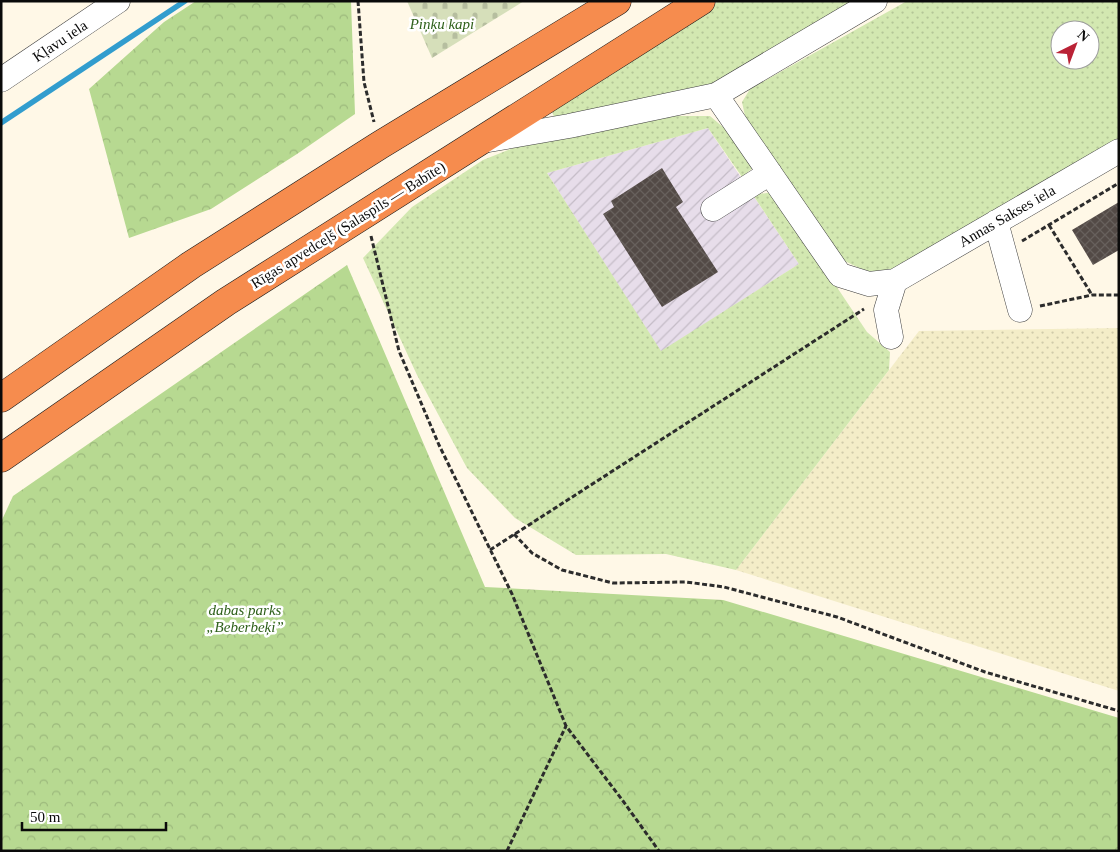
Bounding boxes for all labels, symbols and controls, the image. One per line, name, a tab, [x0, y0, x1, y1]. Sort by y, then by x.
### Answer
park label: Piņķu kapi	[409, 16, 474, 33]
street label: Kļavu iela	[30, 17, 91, 66]
north arrow	[1050, 20, 1100, 70]
text: N	[1075, 27, 1092, 45]
street label: Rīgas apvedceļš (Salaspils — Babīte)	[248, 158, 449, 292]
street label: Annas Sakses iela	[956, 182, 1058, 250]
park label: dabas parks „Beberbeķi”	[206, 602, 284, 636]
scale bar	[22, 800, 166, 832]
text: 50 m	[30, 809, 61, 825]

